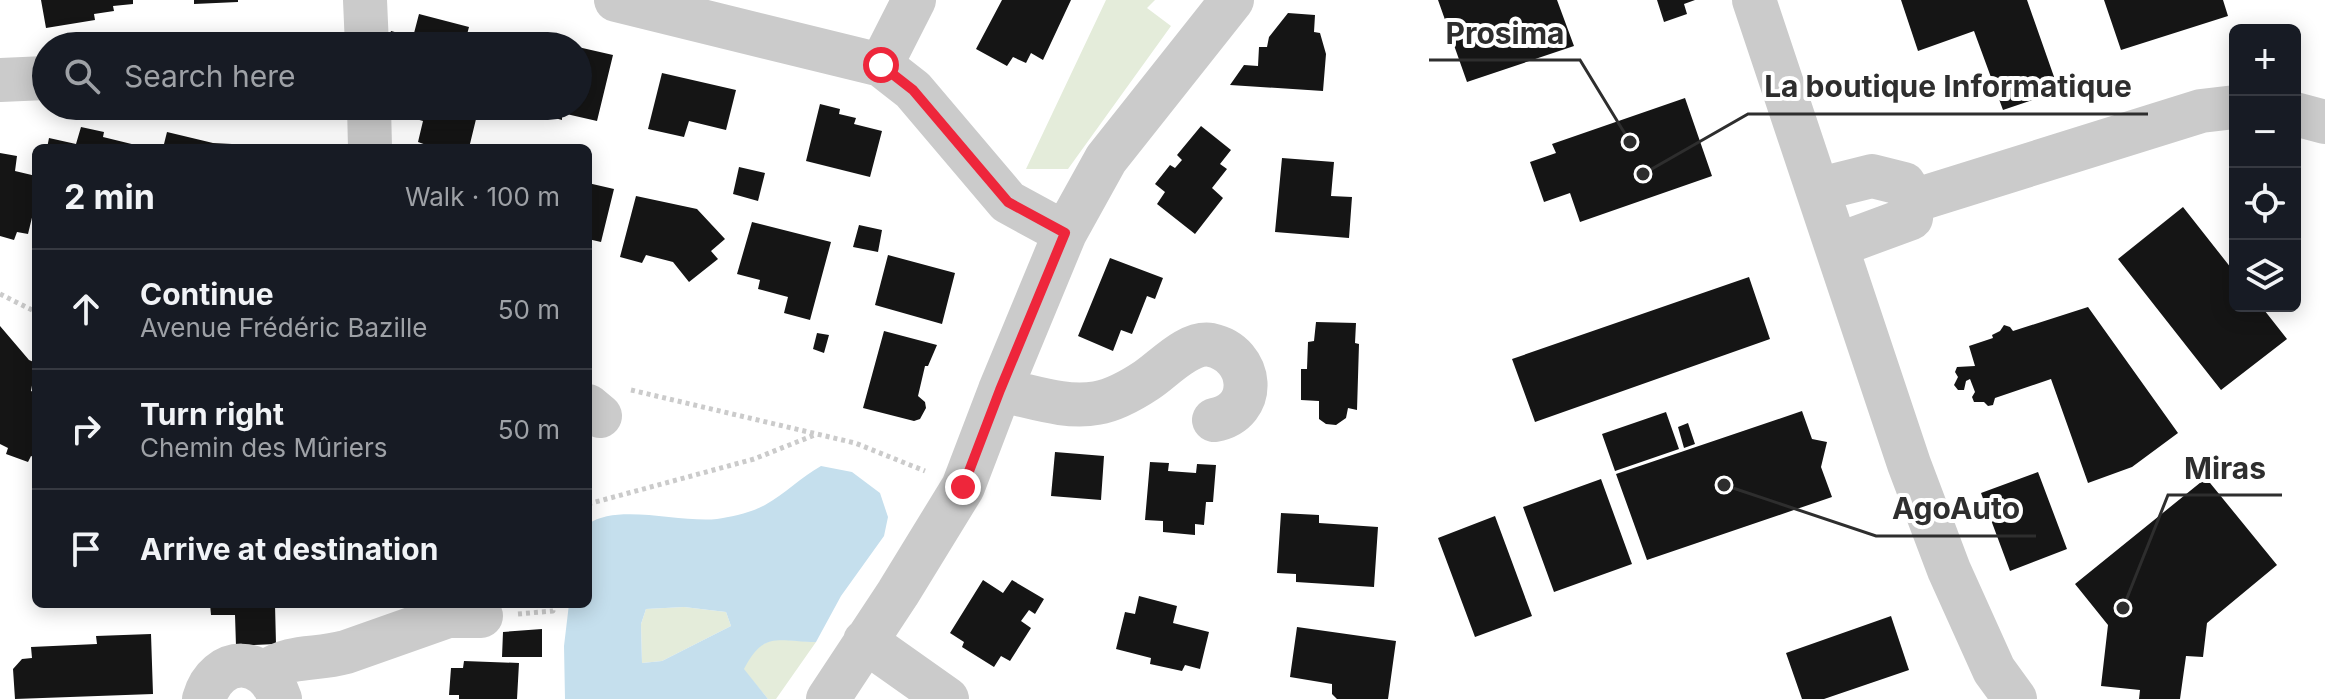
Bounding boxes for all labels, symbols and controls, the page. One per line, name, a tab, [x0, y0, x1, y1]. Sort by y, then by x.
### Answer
callout: Prosima	[1429, 6, 1580, 60]
text: Prosima	[1445, 15, 1565, 51]
map controls	[2229, 24, 2301, 312]
button: +	[2229, 24, 2301, 96]
search box	[32, 32, 592, 120]
route start	[863, 47, 899, 83]
icon: search	[60, 54, 104, 98]
text: Search here	[124, 58, 296, 94]
callout: La boutique Informatique	[1748, 60, 2148, 114]
text: La boutique Informatique	[1764, 68, 2132, 104]
button: −	[2229, 96, 2301, 168]
button: locate	[2229, 168, 2301, 240]
text: 2 min	[64, 176, 155, 217]
text: Walk · 100 m	[405, 181, 560, 212]
button: layers	[2229, 240, 2301, 312]
text: Continue	[140, 276, 274, 312]
icon: ahead	[64, 287, 108, 331]
text: 50 m	[498, 294, 560, 325]
text: Avenue Frédéric Bazille	[140, 312, 428, 343]
text: Turn right	[140, 396, 284, 432]
icon: right	[64, 407, 108, 451]
text: 50 m	[498, 414, 560, 445]
text: Chemin des Mûriers	[140, 432, 387, 463]
callout: Miras	[2168, 441, 2282, 495]
text: Miras	[2184, 450, 2266, 486]
route end	[945, 469, 981, 505]
callout: AgoAuto	[1876, 482, 2036, 536]
text: AgoAuto	[1892, 490, 2020, 526]
icon: arrive	[64, 527, 108, 571]
text: Arrive at destination	[140, 531, 438, 567]

